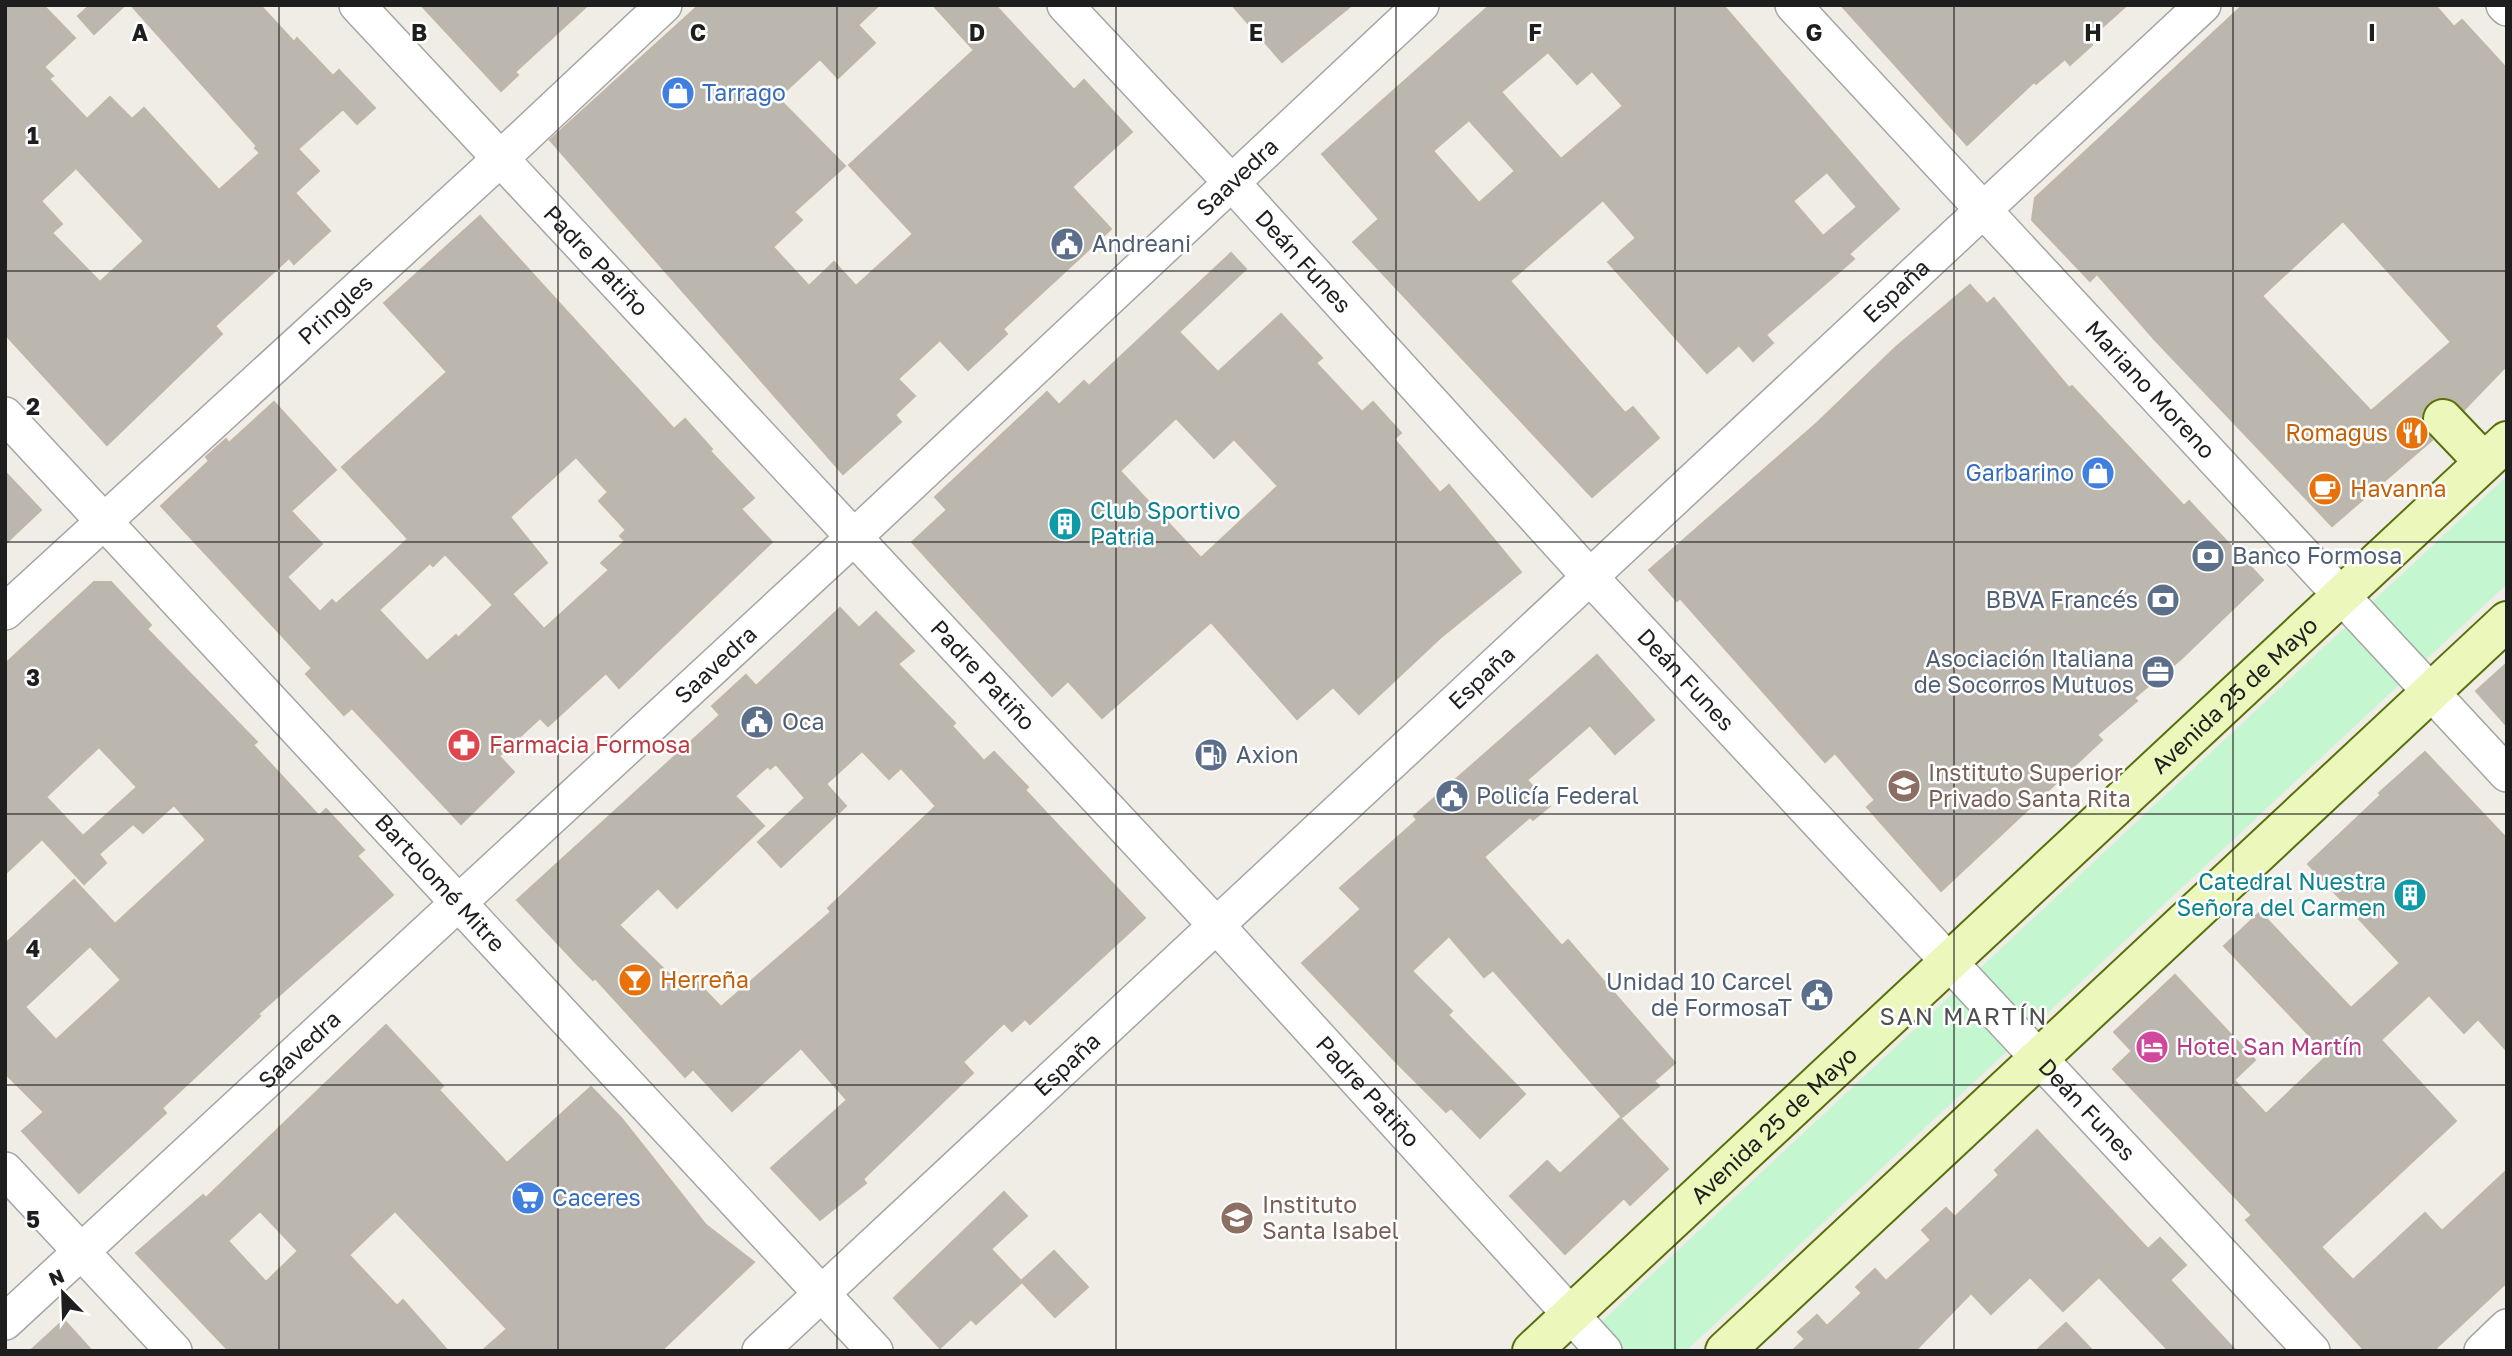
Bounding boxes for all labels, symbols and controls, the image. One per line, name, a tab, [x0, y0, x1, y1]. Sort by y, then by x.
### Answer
text: A	[132, 18, 149, 46]
text: B	[411, 18, 427, 46]
text: C	[690, 18, 706, 46]
text: D	[969, 18, 985, 46]
text: E	[1249, 18, 1263, 46]
text: F	[1528, 18, 1542, 46]
text: G	[1806, 18, 1822, 46]
text: H	[2084, 18, 2102, 46]
text: I	[2368, 18, 2376, 46]
shop icon: Tarrago	[659, 74, 697, 112]
place label: Tarrago	[702, 78, 786, 106]
text: 1	[27, 121, 39, 149]
street label: Saavedra	[1190, 131, 1283, 222]
street label: Padre Patiño	[538, 199, 655, 321]
street label: Deán Funes	[1250, 203, 1358, 318]
public building icon: Andreani	[1048, 225, 1086, 263]
place label: Andreani	[1092, 229, 1191, 257]
street label: España	[1857, 253, 1935, 328]
street label: Pringles	[292, 268, 378, 350]
street label: Mariano Moreno	[2080, 314, 2222, 464]
text: 2	[26, 392, 40, 420]
restaurant icon: Romagus	[2393, 414, 2431, 452]
place label: Romagus	[2285, 418, 2388, 446]
shop icon: Garbarino	[2079, 454, 2117, 492]
place label: Garbarino	[1966, 458, 2074, 486]
cafe icon: Havanna	[2306, 470, 2344, 508]
place label: Havanna	[2350, 474, 2447, 502]
place label: Club Sportivo Patria	[1090, 496, 1241, 550]
building icon: Club Sportivo Patria	[1046, 505, 1084, 543]
bank icon: Banco Formosa	[2189, 537, 2227, 575]
place label: Banco Formosa	[2232, 541, 2402, 569]
bank icon: BBVA Francés	[2144, 581, 2182, 619]
place label: BBVA Francés	[1986, 585, 2138, 613]
street label: Avenida 25 de Mayo	[2145, 610, 2323, 779]
street label: Padre Patiño	[925, 614, 1042, 736]
street label: Saavedra	[668, 619, 762, 709]
street label: Deán Funes	[1632, 622, 1741, 736]
street label: España	[1442, 639, 1520, 715]
place label: Asociación Italiana de Socorros Mutuos	[1914, 644, 2134, 698]
office icon: Asociación Italiana de Socorros Mutuos	[2139, 653, 2177, 691]
text: 3	[26, 663, 40, 691]
public building icon: Oca	[738, 703, 776, 741]
place label: Oca	[782, 707, 825, 735]
pharmacy icon: Farmacia Formosa	[445, 726, 483, 764]
place label: Farmacia Formosa	[489, 730, 691, 758]
fuel station icon: Axion	[1192, 736, 1230, 774]
place label: Axion	[1236, 740, 1299, 768]
place label: Instituto Superior Privado Santa Rita	[1928, 758, 2131, 812]
school or university icon: Instituto Superior Privado Santa Rita	[1885, 767, 1923, 805]
public building icon: Policía Federal	[1433, 777, 1471, 815]
place label: Policía Federal	[1476, 781, 1639, 809]
street label: Bartolomé Mitre	[370, 807, 512, 957]
place label: Catedral Nuestra Señora del Carmen	[2176, 867, 2386, 921]
building icon: Catedral Nuestra Señora del Carmen	[2391, 876, 2429, 914]
text: 4	[26, 934, 40, 962]
bar icon: Herreña	[616, 961, 654, 999]
place label: Herreña	[660, 965, 749, 993]
place label: Unidad 10 Carcel de FormosaT	[1606, 967, 1792, 1021]
public building icon: Unidad 10 Carcel de FormosaT	[1798, 976, 1836, 1014]
district label: SAN MARTÍN	[1880, 1001, 2048, 1030]
street label: Saavedra	[252, 1004, 346, 1094]
street label: España	[1027, 1026, 1105, 1101]
hotel icon: Hotel San Martín	[2133, 1028, 2171, 1066]
street label: Padre Patiño	[1311, 1029, 1426, 1152]
place label: Hotel San Martín	[2176, 1032, 2362, 1060]
street label: Avenida 25 de Mayo	[1684, 1040, 1862, 1209]
street label: Deán Funes	[2033, 1052, 2142, 1166]
supermarket icon: Caceres	[509, 1179, 547, 1217]
place label: Caceres	[552, 1183, 641, 1211]
place label: Instituto Santa Isabel	[1262, 1190, 1399, 1244]
school or university icon: Instituto Santa Isabel	[1218, 1199, 1256, 1237]
text: 5	[26, 1205, 40, 1233]
north arrow	[28, 1258, 98, 1328]
text: N	[45, 1263, 67, 1290]

